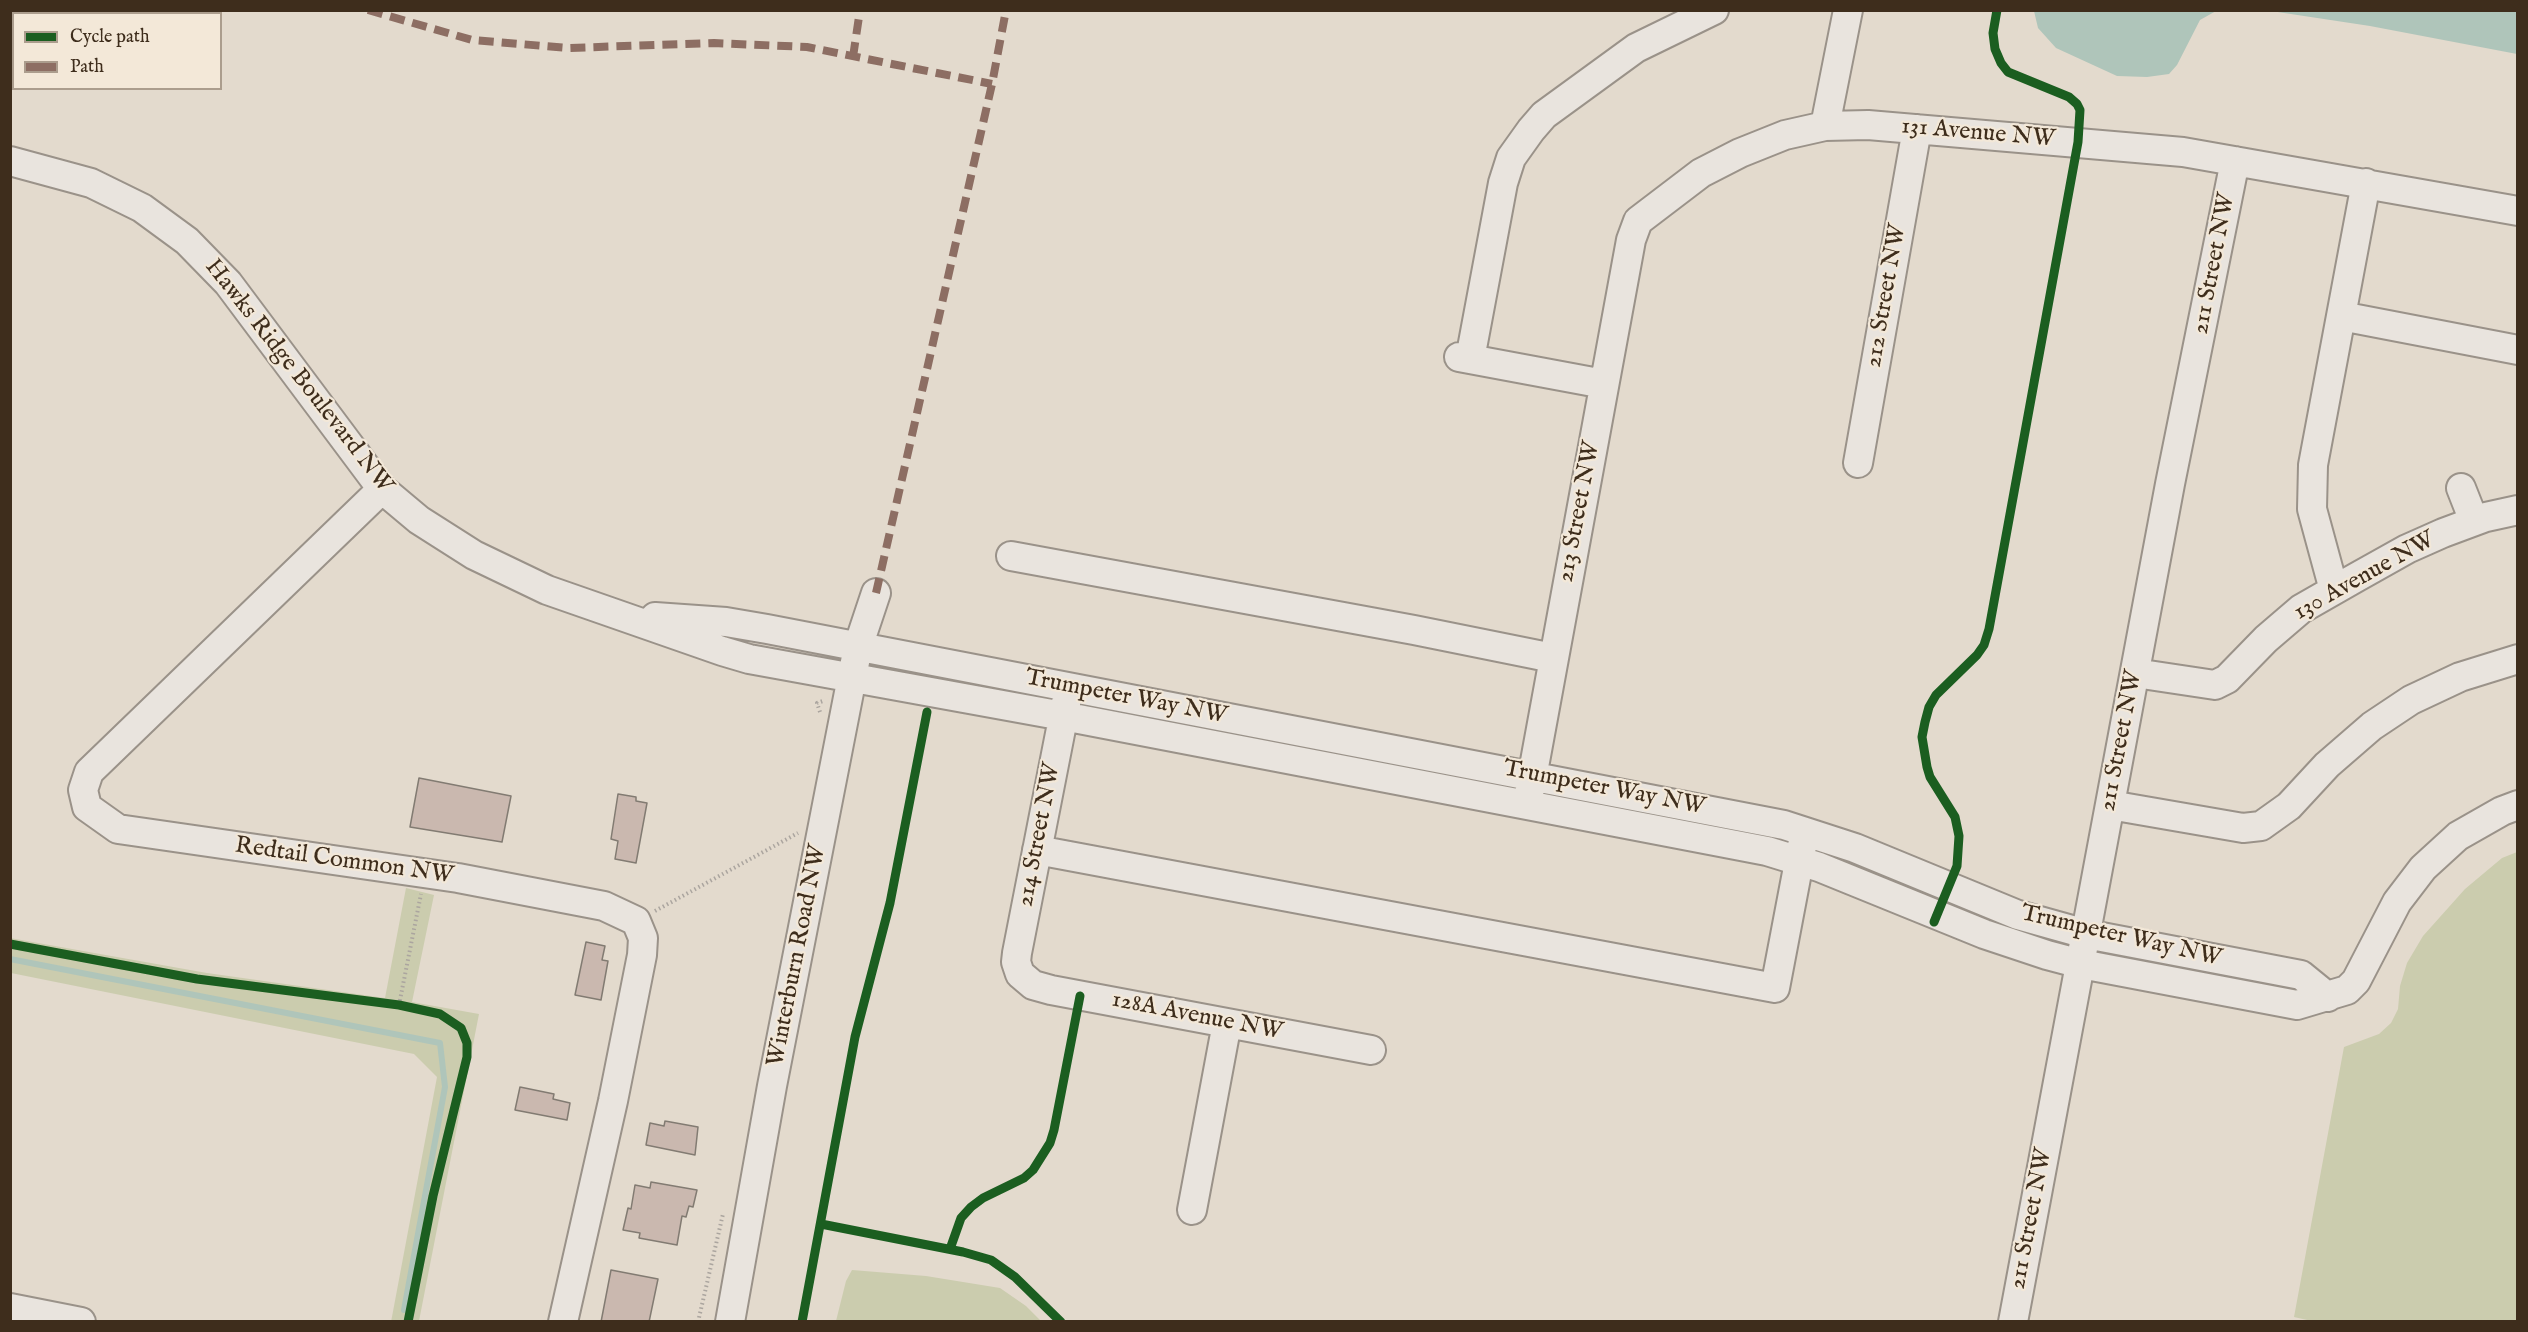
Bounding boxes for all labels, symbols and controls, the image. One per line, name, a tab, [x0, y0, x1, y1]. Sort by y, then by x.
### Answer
legend	[12, 12, 222, 90]
text: Cycle path	[70, 26, 150, 49]
text: Path	[70, 56, 104, 79]
street label: 131 Avenue NW	[1900, 113, 2056, 155]
street label: 211 Street NW	[2187, 191, 2243, 337]
street label: 212 Street NW	[1860, 222, 1914, 370]
street label: Hawks Ridge Boulevard NW	[198, 254, 398, 500]
street label: 213 Street NW	[1552, 439, 1608, 585]
street label: 130 Avenue NW	[2289, 526, 2441, 628]
street label: Trumpeter Way NW	[1023, 664, 1229, 732]
street label: 211 Street NW	[2094, 668, 2150, 814]
street label: Trumpeter Way NW	[1501, 755, 1707, 823]
street label: 214 Street NW	[1012, 761, 1068, 909]
street label: Redtail Common NW	[233, 832, 455, 892]
street label: Winterburn Road NW	[762, 843, 834, 1069]
street label: Trumpeter Way NW	[2018, 900, 2224, 974]
street label: 128A Avenue NW	[1109, 986, 1285, 1048]
street label: 211 Street NW	[2004, 1146, 2060, 1292]

